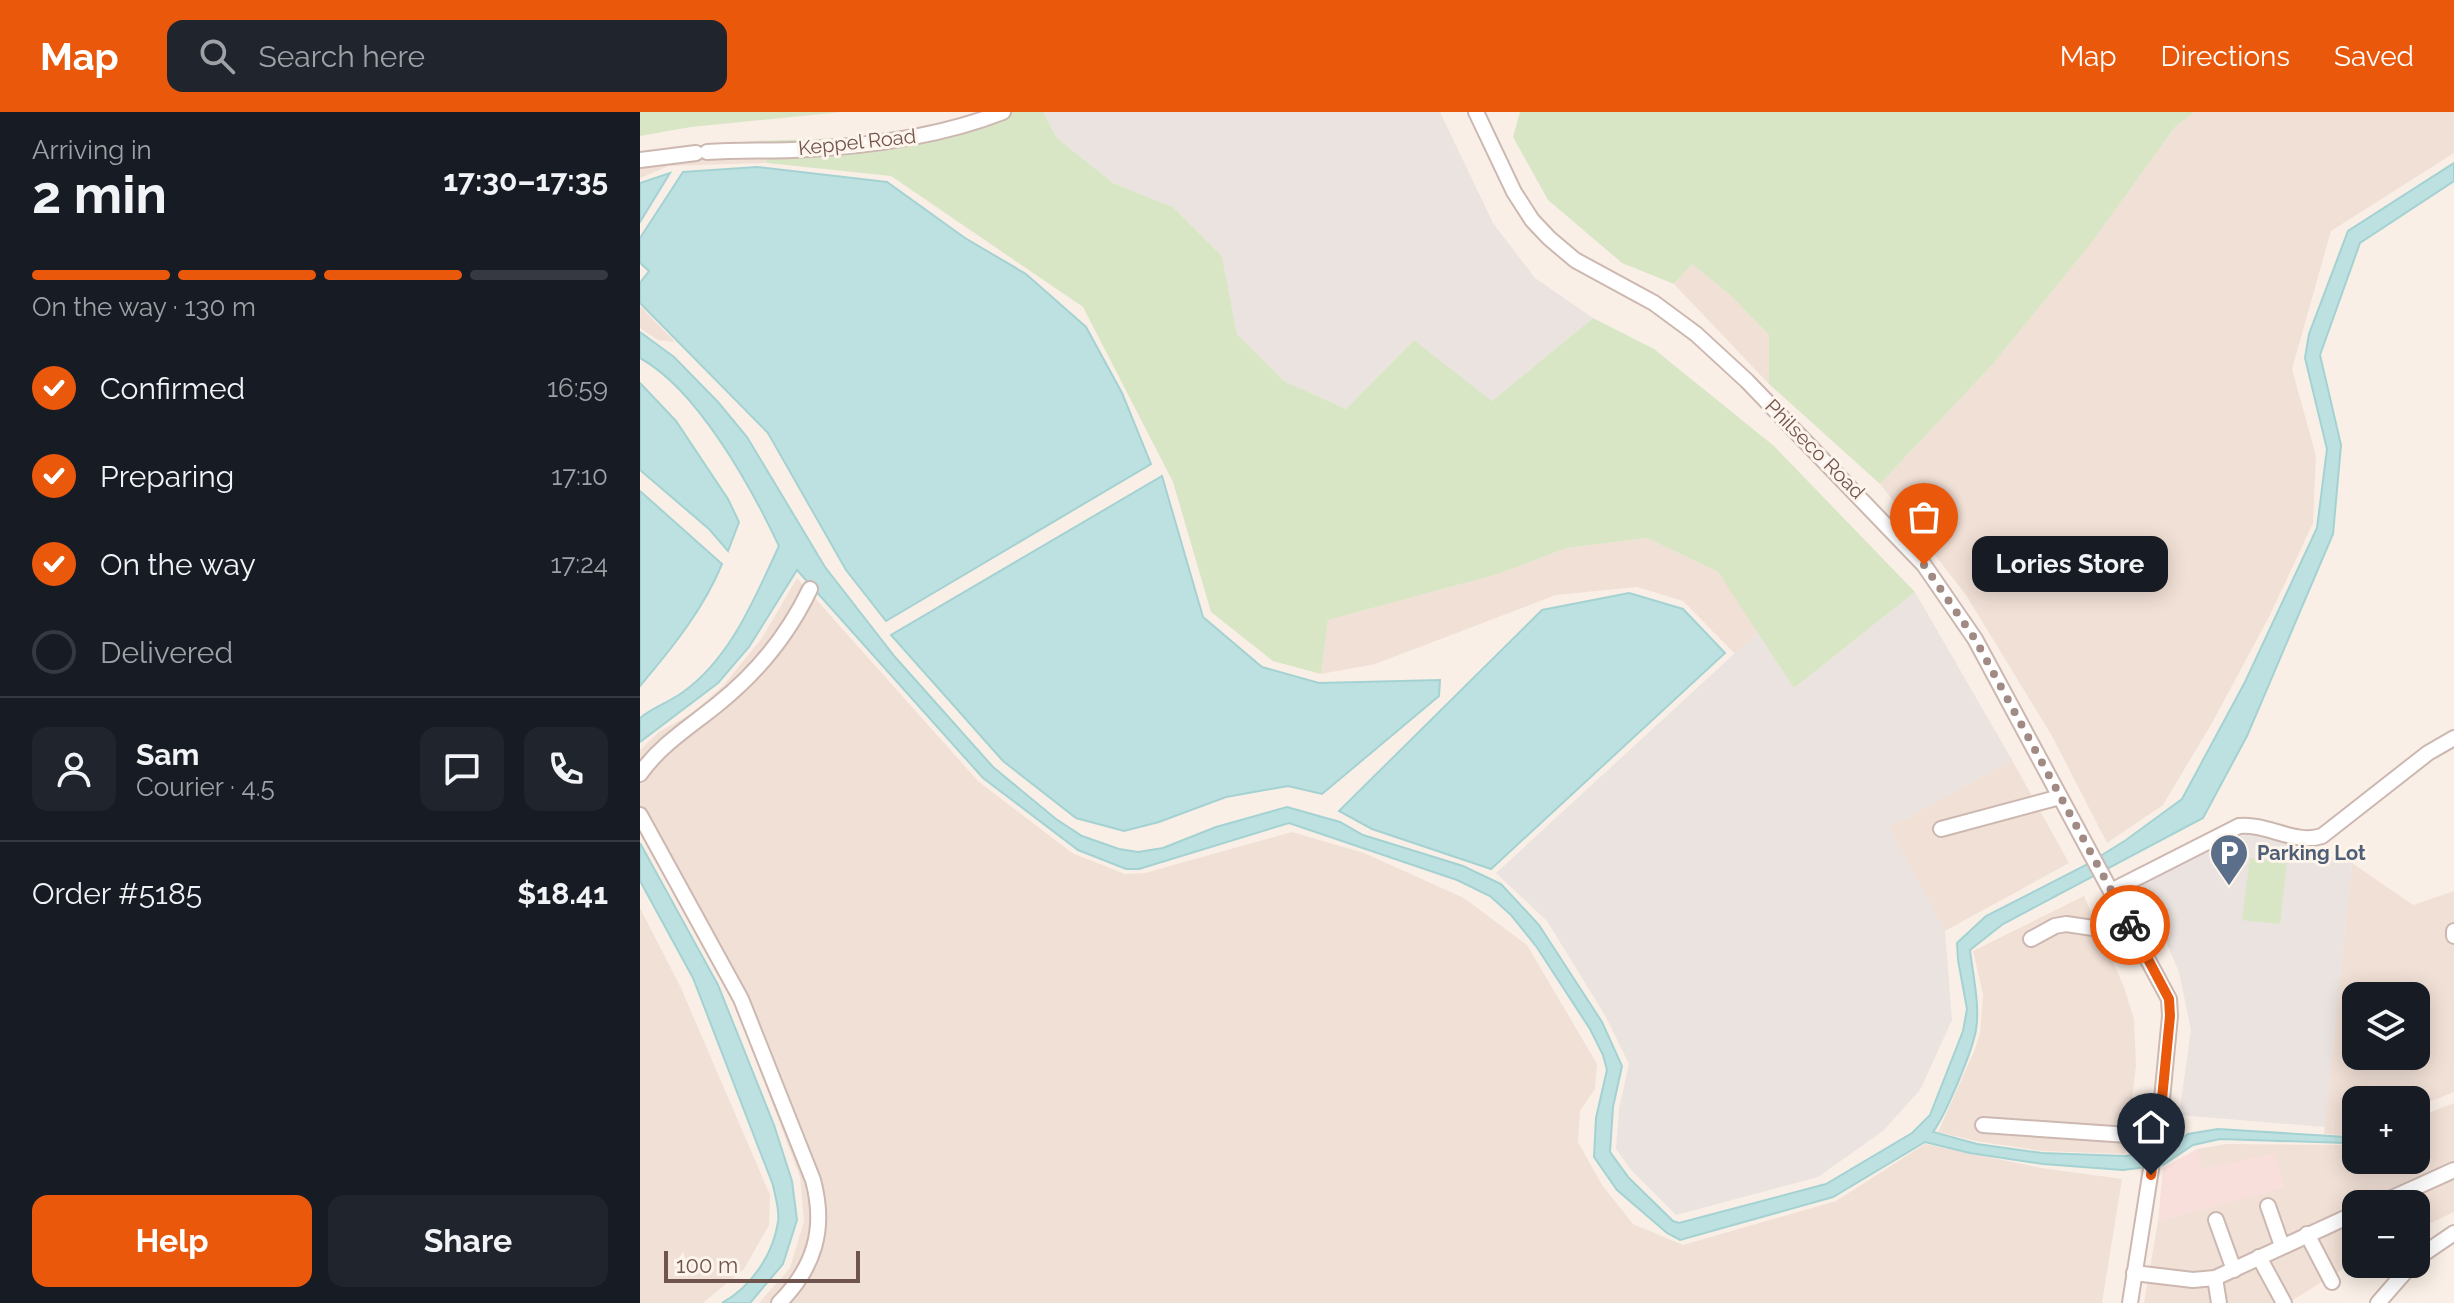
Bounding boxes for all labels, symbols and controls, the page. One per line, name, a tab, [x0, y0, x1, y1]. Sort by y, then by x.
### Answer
search box	[167, 20, 727, 92]
text: Map	[40, 34, 119, 79]
icon: search	[195, 34, 239, 78]
text: Search here	[259, 39, 425, 74]
text: Map	[2060, 40, 2117, 73]
text: Directions	[2161, 40, 2290, 73]
text: Saved	[2334, 40, 2414, 73]
street label: Keppel Road	[797, 124, 917, 160]
text: Arriving in	[32, 135, 152, 165]
text: 17:30–17:35	[443, 163, 608, 198]
text: 2 min	[32, 164, 167, 225]
text: On the way · 130 m	[32, 292, 256, 322]
icon: check	[32, 366, 76, 410]
text: Confirmed	[100, 371, 245, 406]
text: 16:59	[547, 373, 608, 403]
street label: Philseco Road	[1760, 394, 1870, 504]
icon: check	[32, 454, 76, 498]
text: Preparing	[100, 459, 234, 494]
text: 17:10	[551, 461, 608, 491]
pin	[1890, 483, 1958, 565]
icon: bag	[1902, 495, 1946, 539]
callout: Lories Store	[1972, 537, 2168, 593]
icon: check	[32, 542, 76, 586]
text: On the way	[100, 547, 256, 582]
text: 17:24	[550, 549, 608, 579]
text: Lories Store	[1996, 549, 2144, 579]
text: Delivered	[100, 635, 233, 670]
button: person	[32, 727, 116, 811]
button: chat	[420, 727, 504, 811]
button: phone	[524, 727, 608, 811]
text: Sam	[136, 737, 199, 772]
text: Courier · 4.5	[136, 772, 275, 802]
parking icon: Parking Lot	[2208, 832, 2250, 887]
place label: Parking Lot	[2257, 841, 2366, 865]
text: Order #5185	[32, 876, 202, 911]
text: $18.41	[517, 876, 608, 911]
courier	[2090, 885, 2170, 965]
icon: bike	[2108, 903, 2152, 947]
map controls	[2342, 982, 2430, 1278]
button: layers	[2342, 982, 2430, 1070]
button: +	[2342, 1086, 2430, 1174]
pin	[2117, 1093, 2185, 1175]
icon: home	[2129, 1105, 2173, 1149]
button: −	[2342, 1190, 2430, 1278]
button: Help	[32, 1195, 312, 1287]
button: Share	[328, 1195, 608, 1287]
scale bar	[664, 1247, 860, 1283]
text: 100 m	[676, 1252, 738, 1278]

